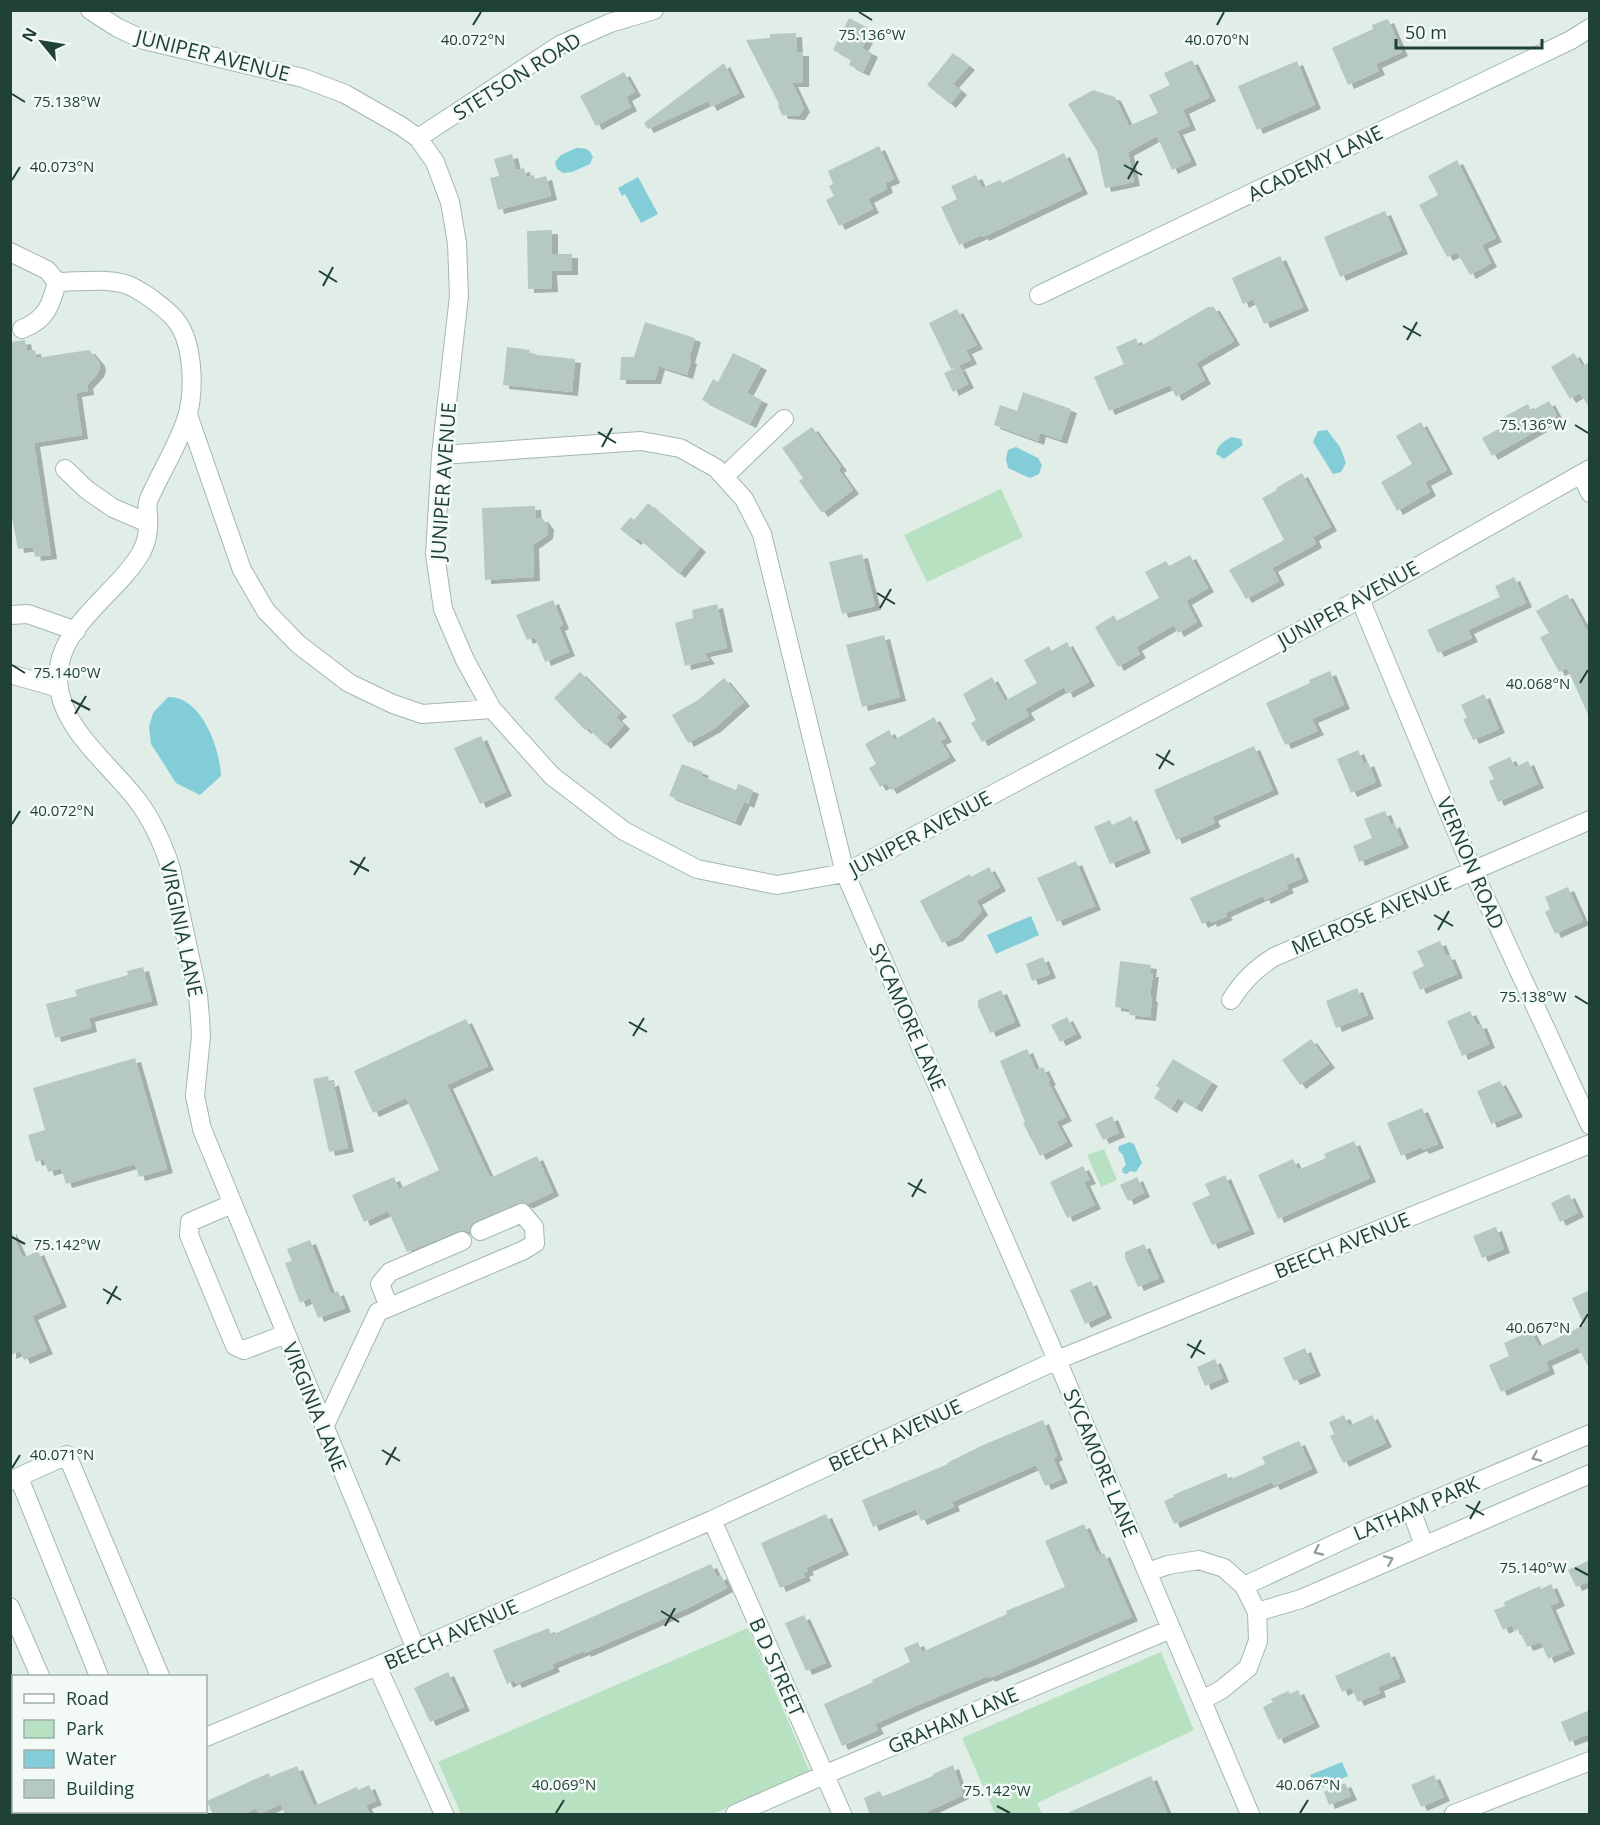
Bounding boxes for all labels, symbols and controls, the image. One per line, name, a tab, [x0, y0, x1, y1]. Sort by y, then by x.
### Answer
north arrow	[12, 12, 72, 72]
scale bar	[1396, 12, 1542, 50]
text: 50 m	[1405, 20, 1447, 44]
street label: JUNIPER AVENUE	[131, 22, 293, 87]
text: N	[16, 23, 42, 46]
text: 75.136°W	[838, 24, 906, 44]
street label: STETSON ROAD	[448, 26, 586, 126]
text: 40.072°N	[441, 29, 505, 49]
text: 40.070°N	[1185, 29, 1249, 49]
text: 75.138°W	[33, 91, 101, 111]
street label: ACADEMY LANE	[1243, 119, 1387, 207]
text: 40.073°N	[30, 156, 94, 176]
street label: JUNIPER AVENUE	[424, 401, 462, 563]
text: 75.136°W	[1499, 414, 1567, 434]
street label: JUNIPER AVENUE	[1271, 554, 1424, 655]
text: 75.140°W	[33, 662, 101, 682]
text: 40.068°N	[1506, 673, 1570, 693]
street label: JUNIPER AVENUE	[842, 784, 996, 883]
street label: VERNON ROAD	[1431, 793, 1511, 933]
text: 40.072°N	[30, 800, 94, 820]
street label: VIRGINIA LANE	[154, 859, 210, 999]
street label: MELROSE AVENUE	[1287, 869, 1455, 961]
street label: SYCAMORE LANE	[863, 939, 953, 1095]
text: 75.138°W	[1499, 986, 1567, 1006]
street label: BEECH AVENUE	[1270, 1205, 1414, 1285]
text: 75.142°W	[33, 1234, 101, 1254]
text: 40.067°N	[1506, 1317, 1570, 1337]
street label: VIRGINIA LANE	[277, 1338, 353, 1476]
street label: SYCAMORE LANE	[1058, 1385, 1144, 1541]
street label: BEECH AVENUE	[824, 1392, 966, 1478]
text: 40.071°N	[30, 1444, 94, 1464]
one-way arrow	[1531, 1450, 1542, 1462]
street label: LATHAM PARK	[1349, 1469, 1484, 1547]
one-way arrow	[1314, 1544, 1325, 1556]
one-way arrow	[1383, 1555, 1394, 1567]
text: 75.140°W	[1499, 1557, 1567, 1577]
street label: BEECH AVENUE	[380, 1592, 522, 1676]
street label: B D STREET	[743, 1613, 811, 1721]
legend	[12, 1675, 207, 1813]
street label: GRAHAM LANE	[884, 1680, 1022, 1760]
text: Road	[66, 1686, 109, 1710]
text: Park	[66, 1716, 104, 1740]
text: Water	[66, 1746, 117, 1770]
text: 40.069°N	[532, 1774, 596, 1794]
text: 40.067°N	[1276, 1774, 1340, 1794]
text: Building	[66, 1776, 134, 1800]
text: 75.142°W	[963, 1780, 1031, 1800]

